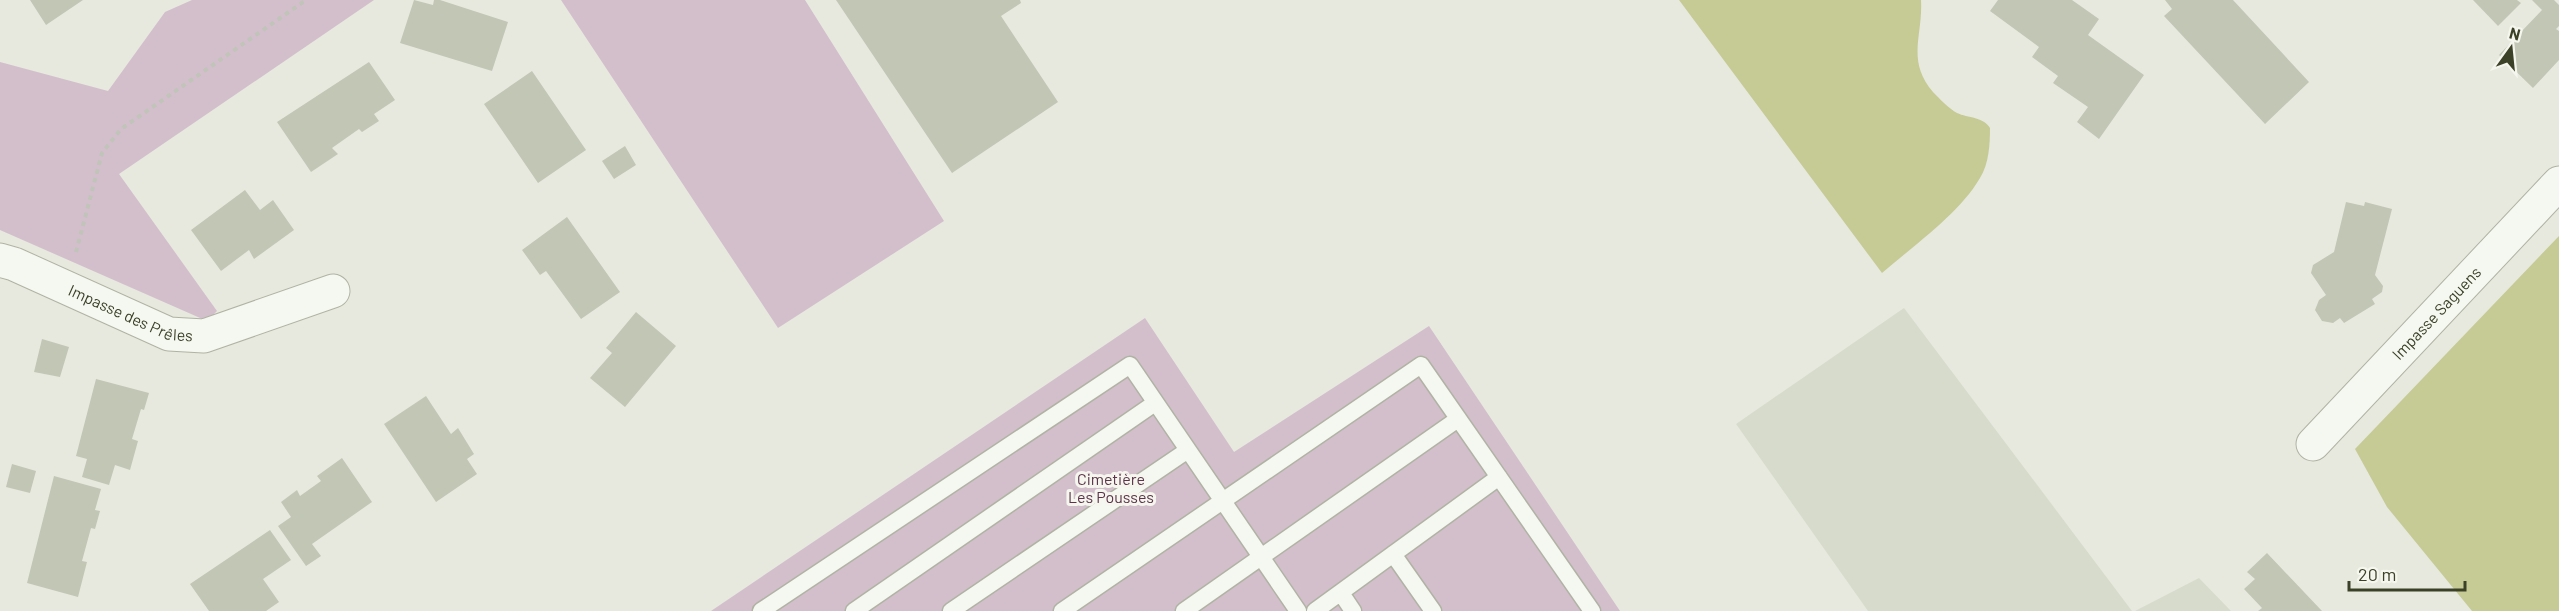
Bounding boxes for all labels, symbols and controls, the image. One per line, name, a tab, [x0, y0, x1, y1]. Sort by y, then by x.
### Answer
north arrow	[2481, 18, 2541, 78]
text: N	[2507, 22, 2523, 44]
street label: Impasse Saguens	[2388, 262, 2484, 363]
street label: Impasse des Prêles	[66, 280, 193, 344]
park label: Cimetière Les Pousses	[1068, 469, 1154, 506]
scale bar	[2349, 554, 2464, 592]
text: 20 m	[2358, 563, 2396, 585]

